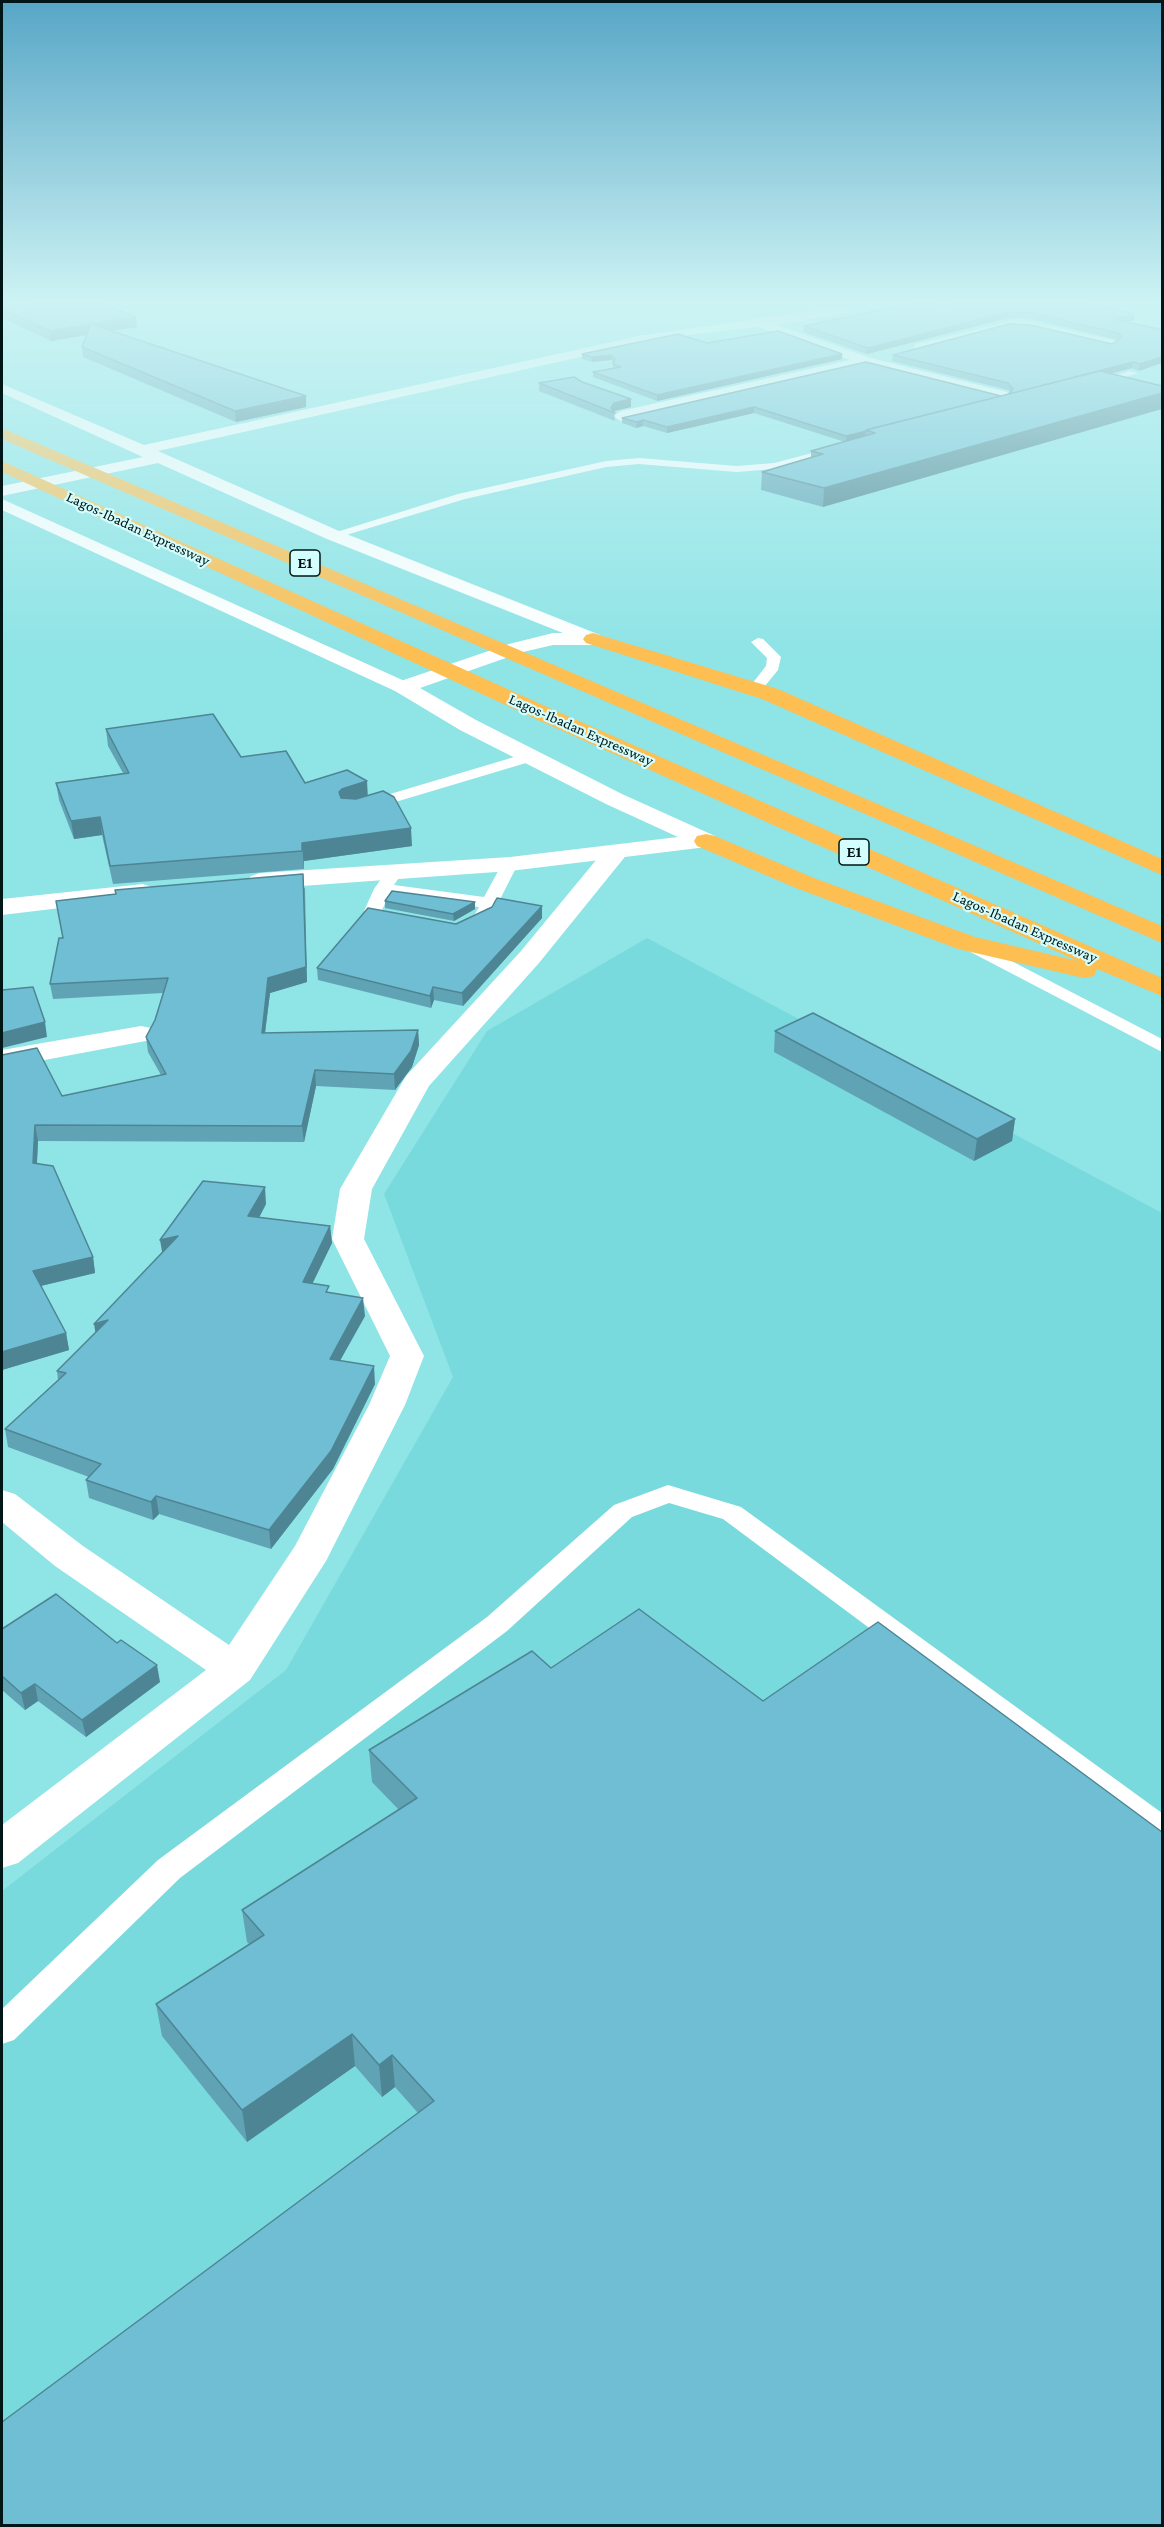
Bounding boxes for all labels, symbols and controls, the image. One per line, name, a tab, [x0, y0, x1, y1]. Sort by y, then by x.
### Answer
street label: Lagos-Ibadan Expressway	[63, 488, 213, 570]
road number: E1	[290, 550, 320, 576]
street label: Lagos-Ibadan Expressway	[506, 690, 656, 770]
road number: E1	[839, 839, 869, 865]
street label: Lagos-Ibadan Expressway	[950, 887, 1100, 967]

